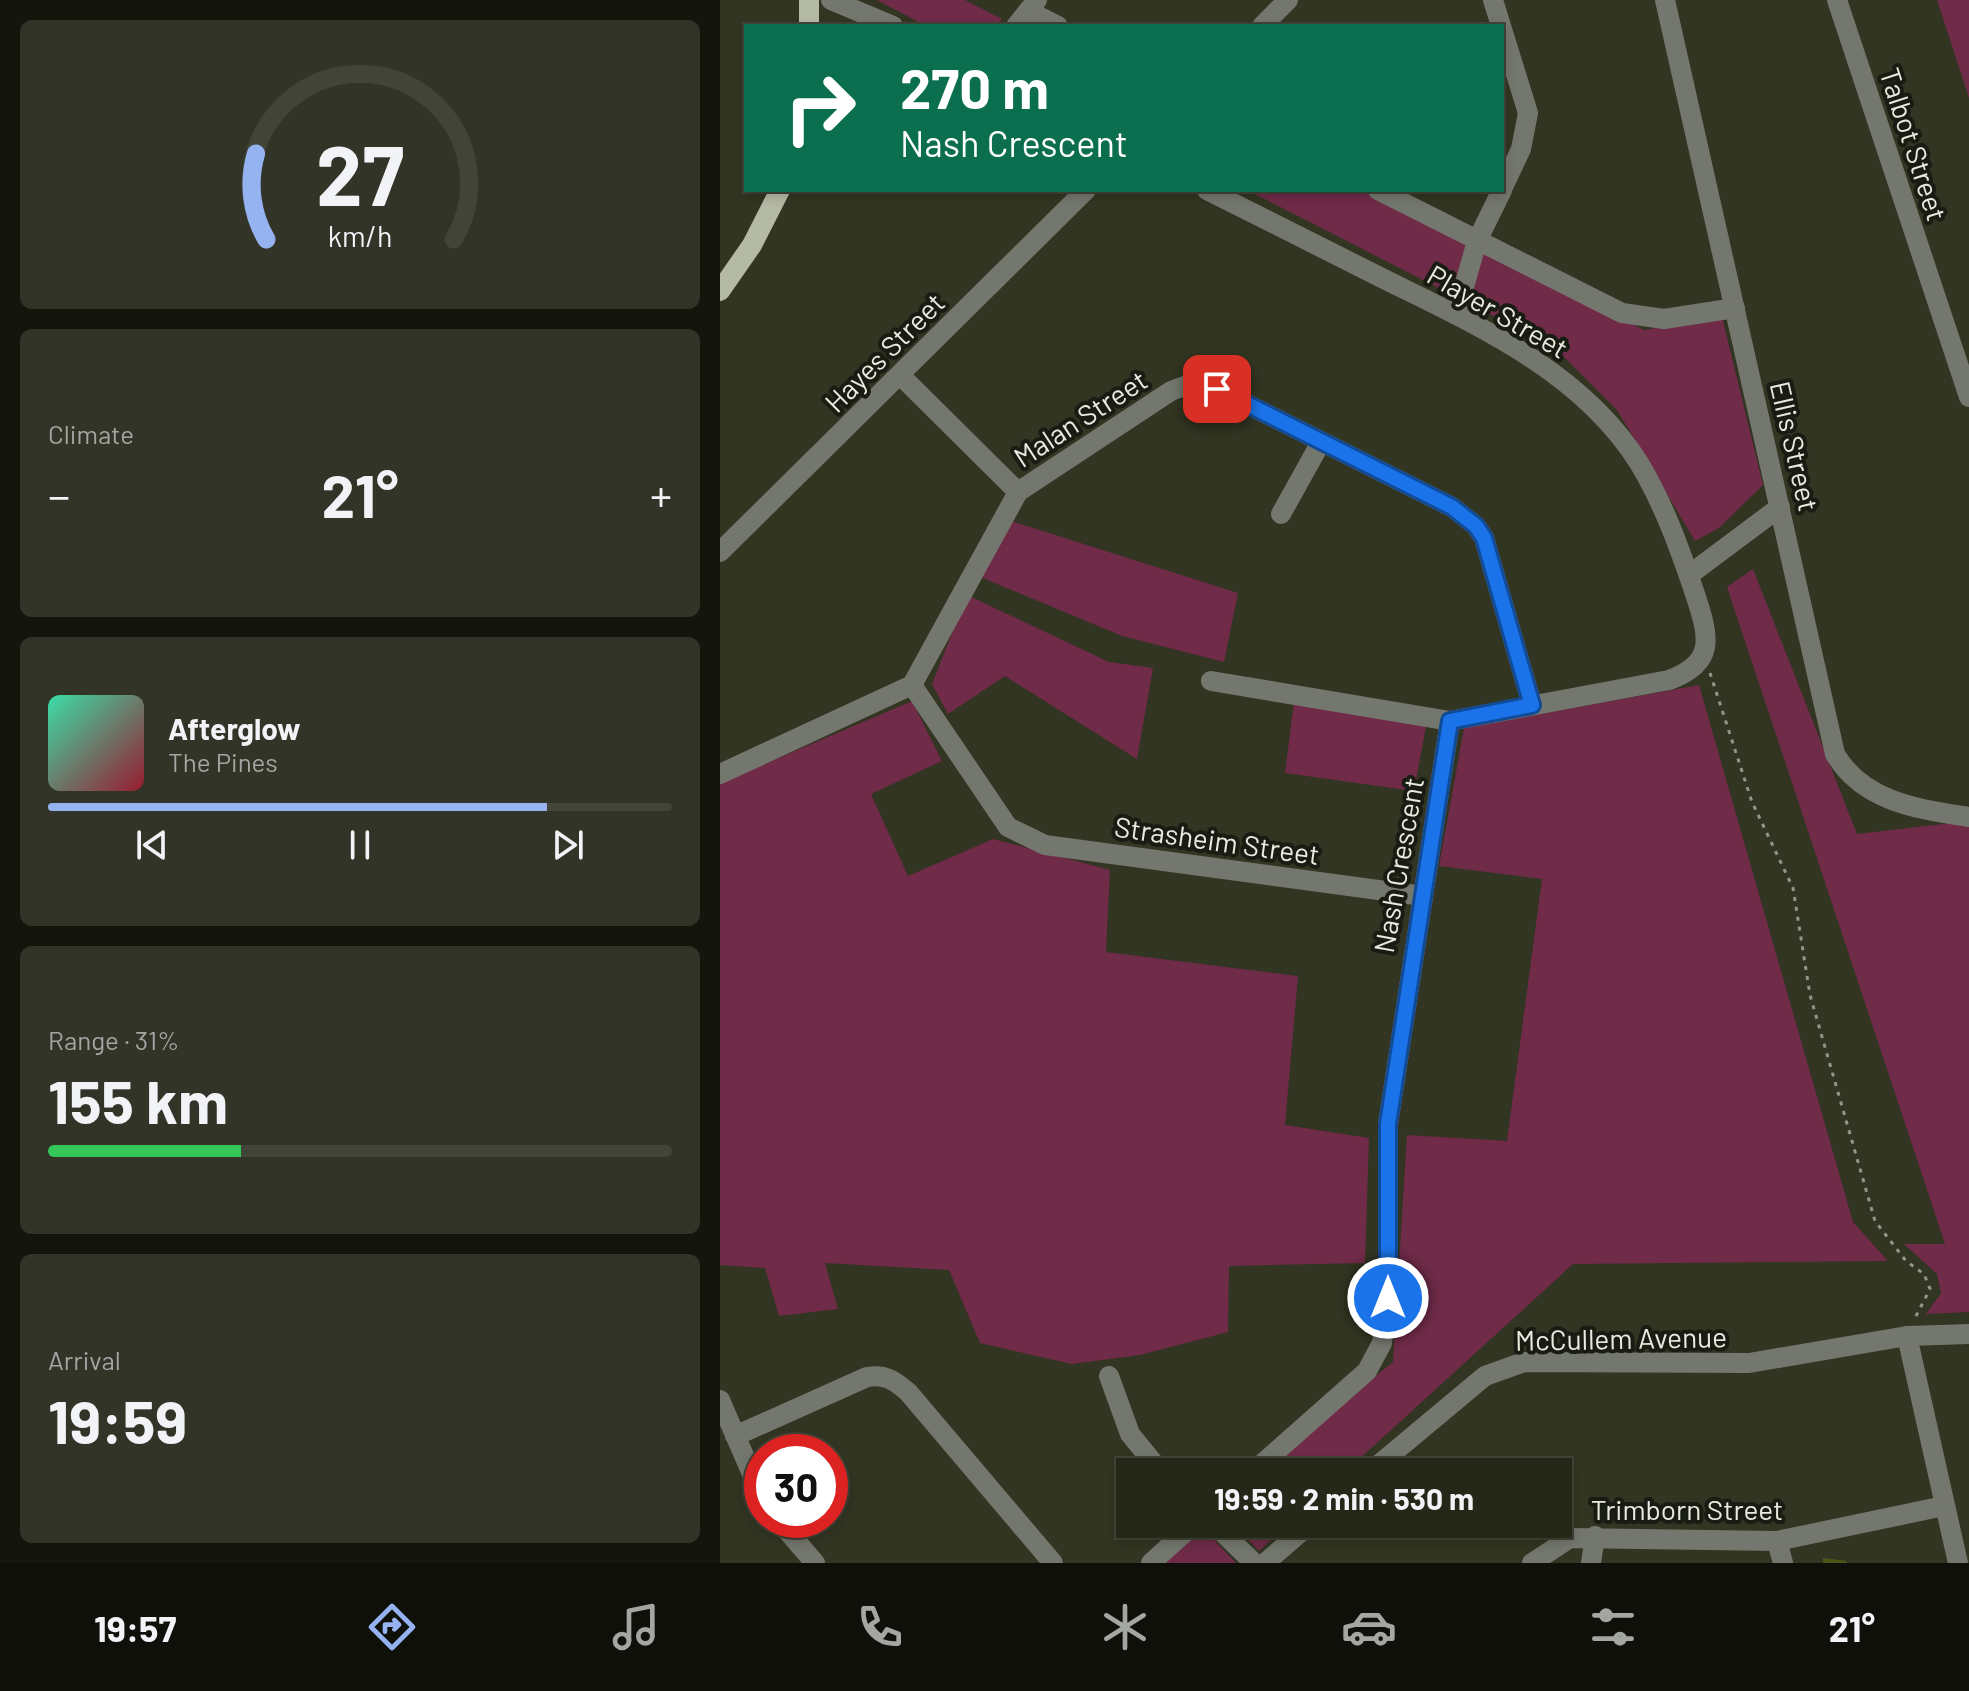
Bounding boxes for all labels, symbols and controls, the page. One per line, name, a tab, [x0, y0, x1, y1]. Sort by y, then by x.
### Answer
text: 270 m	[900, 53, 1049, 120]
icon: right	[768, 56, 872, 160]
street label: Talbot Street	[1873, 63, 1955, 225]
text: Nash Crescent	[900, 121, 1128, 164]
text: 27	[316, 123, 404, 223]
text: km/h	[328, 218, 392, 253]
street label: Player Street	[1422, 257, 1574, 365]
street label: Hayes Street	[817, 285, 951, 419]
pin	[1183, 355, 1251, 423]
street label: Malan Street	[1007, 362, 1153, 474]
icon: arrive	[1195, 367, 1239, 411]
street label: Ellis Street	[1764, 378, 1826, 514]
text: Climate	[48, 418, 134, 449]
text: 21°	[321, 458, 399, 530]
text: −	[48, 468, 70, 521]
text: +	[650, 468, 672, 521]
text: Afterglow	[168, 710, 301, 746]
text: The Pines	[168, 746, 278, 777]
street label: Nash Crescent	[1366, 775, 1430, 955]
street label: Strasheim Street	[1112, 809, 1322, 871]
icon: previous	[130, 823, 174, 867]
icon: pause	[338, 823, 382, 867]
icon: next	[546, 823, 590, 867]
text: Range · 31%	[48, 1024, 179, 1055]
text: 155 km	[48, 1064, 228, 1136]
position arrow	[1346, 1256, 1430, 1340]
street label: McCullem Avenue	[1515, 1319, 1727, 1357]
text: Arrival	[48, 1344, 121, 1375]
text: 19:59	[48, 1384, 187, 1456]
speed limit sign: 30	[744, 1434, 848, 1538]
text: 19:59 · 2 min · 530 m	[1214, 1480, 1474, 1516]
street label: Trimborn Street	[1591, 1492, 1783, 1526]
icon: directions	[364, 1599, 420, 1655]
icon: music	[608, 1599, 664, 1655]
icon: phone	[852, 1599, 908, 1655]
icon: climate	[1097, 1599, 1153, 1655]
icon: car	[1341, 1599, 1397, 1655]
icon: filters	[1585, 1599, 1641, 1655]
text: 19:57	[94, 1606, 176, 1649]
text: 21°	[1829, 1606, 1875, 1649]

